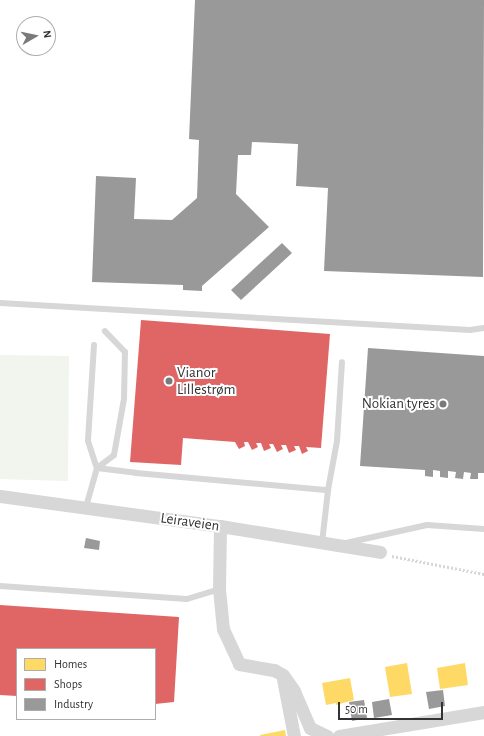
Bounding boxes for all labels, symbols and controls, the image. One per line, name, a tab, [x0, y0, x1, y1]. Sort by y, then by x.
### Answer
north arrow	[16, 16, 56, 56]
text: N	[41, 30, 53, 39]
place label: Vianor Lillestrøm	[177, 363, 236, 398]
marker: Vianor Lillestrøm	[164, 376, 174, 386]
place label: Nokian tyres	[362, 395, 435, 413]
marker: Nokian tyres	[438, 399, 448, 409]
street label: Leiraveien	[159, 509, 221, 535]
legend	[16, 648, 156, 720]
text: Homes	[54, 658, 87, 670]
text: Shops	[54, 678, 82, 690]
scale bar	[340, 694, 445, 720]
text: Industry	[54, 698, 93, 710]
text: 50 m	[345, 703, 368, 715]

